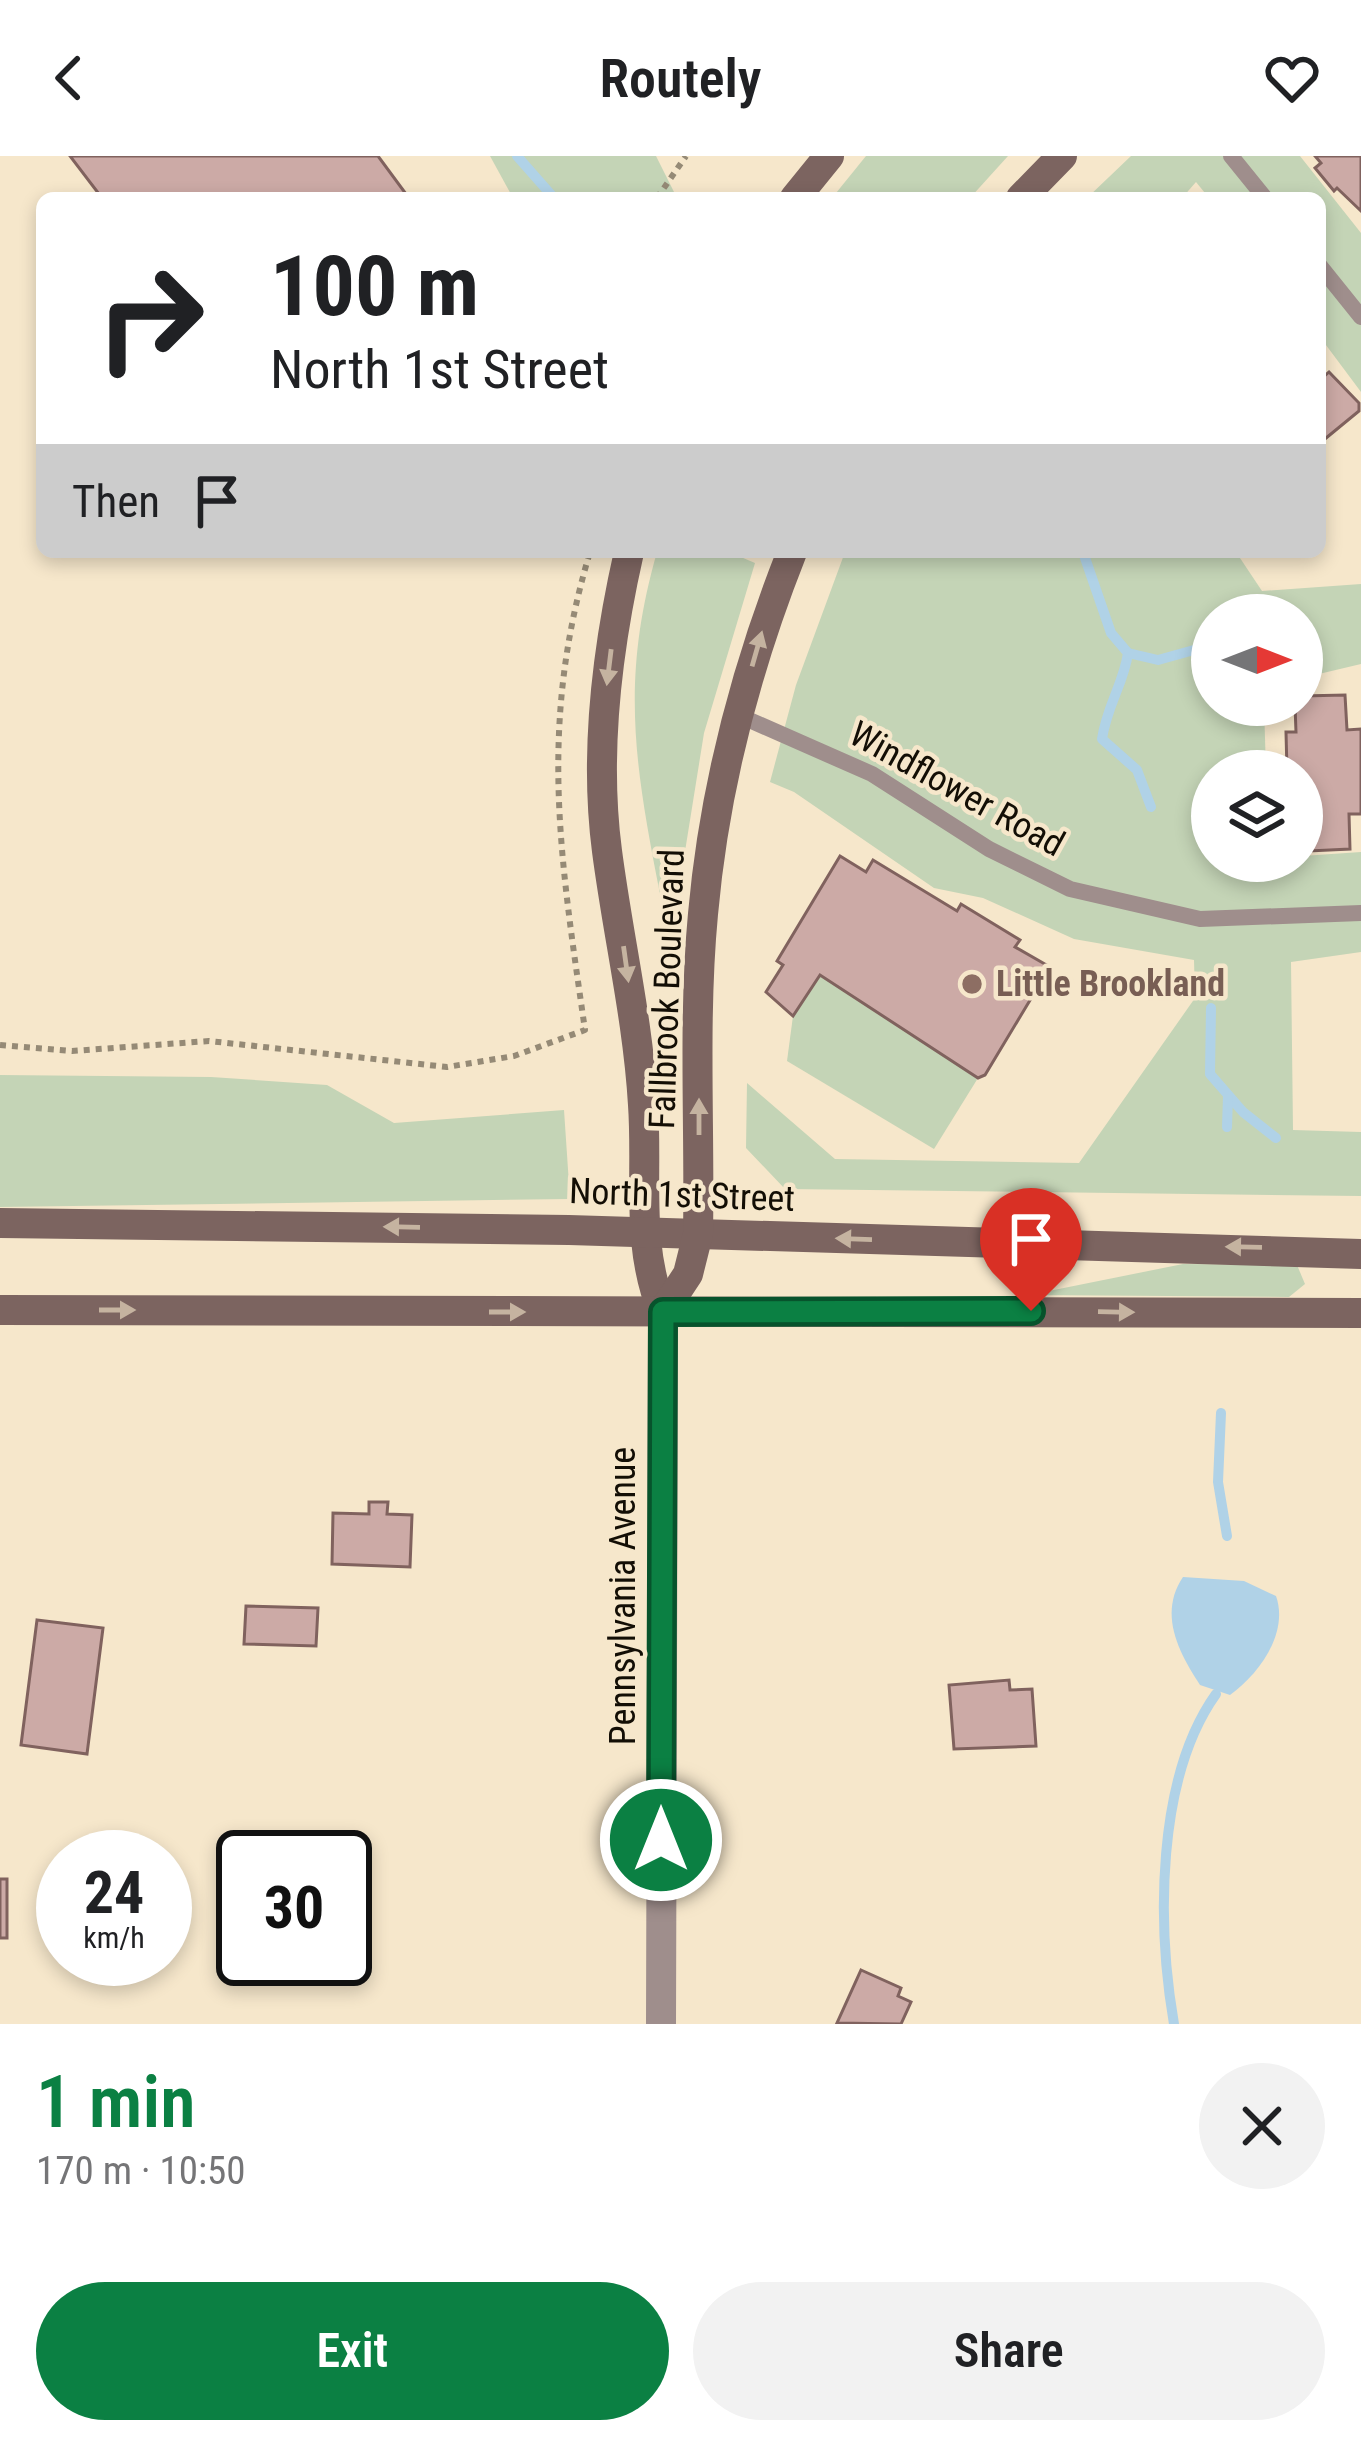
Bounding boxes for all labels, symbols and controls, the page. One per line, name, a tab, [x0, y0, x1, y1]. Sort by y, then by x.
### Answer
icon: back	[36, 45, 102, 111]
icon: heart	[1259, 45, 1325, 111]
text: Routely	[599, 47, 762, 110]
text: 100 m	[270, 237, 479, 336]
icon: right	[72, 240, 228, 396]
text: North 1st Street	[270, 338, 609, 401]
icon: arrive	[184, 468, 250, 534]
text: Then	[72, 475, 160, 528]
north arrow	[1191, 594, 1323, 726]
map controls	[1191, 594, 1323, 882]
one-way arrow	[748, 630, 767, 667]
one-way arrow	[599, 649, 618, 686]
street label: Windflower Road	[842, 713, 1072, 865]
button: layers	[1191, 750, 1323, 882]
street label: Fallbrook Boulevard	[641, 848, 693, 1130]
one-way arrow	[617, 946, 636, 983]
place label: Little Brookland	[996, 963, 1225, 1005]
marker: Little Brookland	[959, 971, 985, 997]
one-way arrow	[689, 1097, 709, 1135]
street label: North 1st Street	[568, 1170, 796, 1220]
pin	[980, 1188, 1082, 1311]
icon: arrive	[998, 1206, 1064, 1272]
one-way arrow	[382, 1218, 420, 1237]
one-way arrow	[834, 1230, 872, 1249]
one-way arrow	[1224, 1237, 1262, 1257]
one-way arrow	[99, 1301, 137, 1320]
one-way arrow	[489, 1302, 527, 1322]
one-way arrow	[1098, 1302, 1136, 1322]
street label: Pennsylvania Avenue	[602, 1447, 644, 1745]
position arrow	[598, 1777, 724, 1903]
speed limit sign: 30	[216, 1830, 372, 1986]
text: 24	[84, 1857, 144, 1928]
text: km/h	[83, 1920, 145, 1955]
text: 1 min	[36, 2060, 195, 2145]
button: close	[1199, 2063, 1325, 2189]
text: 170 m · 10:50	[36, 2148, 246, 2194]
button: Exit	[36, 2282, 669, 2420]
button: Share	[693, 2282, 1325, 2420]

